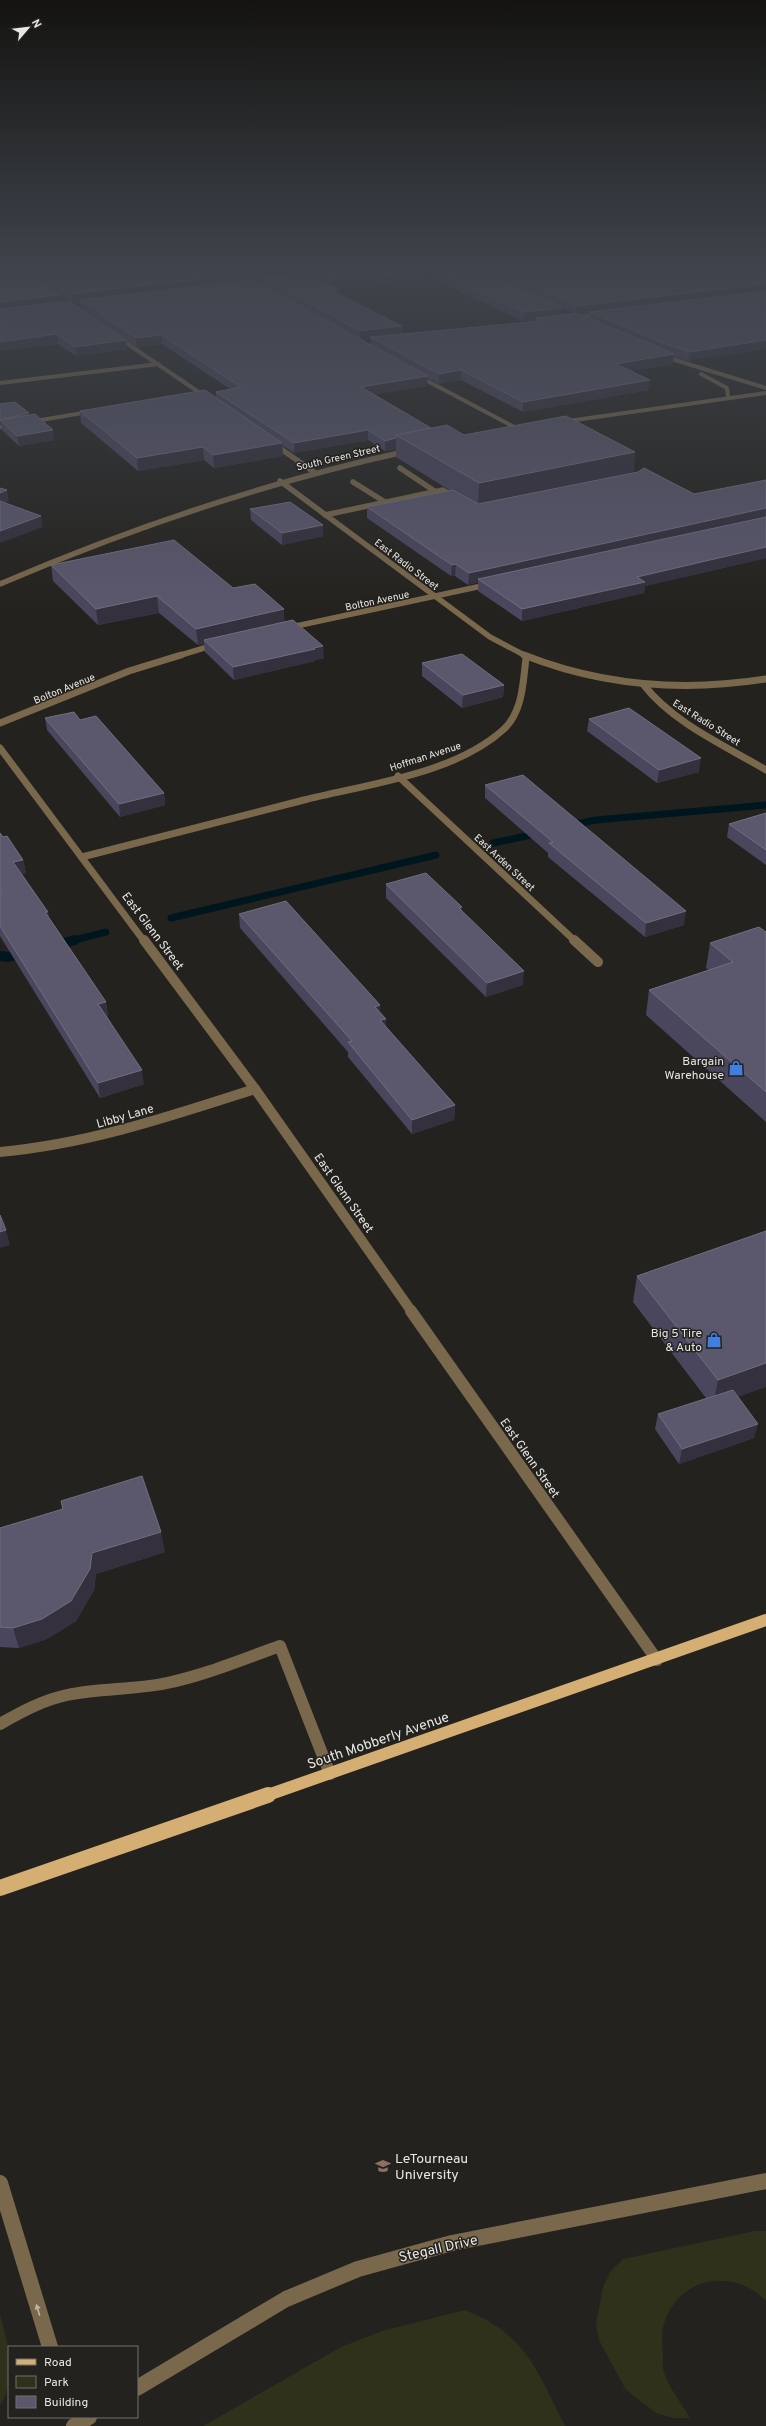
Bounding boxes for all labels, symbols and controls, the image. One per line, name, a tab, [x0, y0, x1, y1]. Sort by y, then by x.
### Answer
north arrow	[8, 8, 48, 48]
text: N	[28, 17, 44, 31]
street label: South Green Street	[295, 442, 382, 474]
street label: East Radio Street	[371, 537, 441, 594]
street label: Bolton Avenue	[344, 588, 410, 615]
street label: Bolton Avenue	[32, 671, 97, 708]
street label: East Radio Street	[670, 697, 743, 749]
street label: Hoffman Avenue	[388, 740, 463, 775]
street label: East Arden Street	[471, 832, 537, 895]
street label: East Glenn Street	[118, 889, 187, 974]
place label: Bargain Warehouse	[665, 1054, 724, 1084]
shop icon: Bargain Warehouse	[727, 1059, 745, 1077]
street label: Libby Lane	[95, 1101, 156, 1133]
street label: East Glenn Street	[310, 1151, 377, 1237]
place label: Big 5 Tire & Auto	[651, 1326, 702, 1356]
shop icon: Big 5 Tire & Auto	[705, 1331, 723, 1349]
street label: East Glenn Street	[496, 1416, 563, 1502]
street label: South Mobberly Avenue	[305, 1709, 452, 1774]
place label: LeTourneau University	[395, 2151, 468, 2184]
school or university icon: LeTourneau University	[374, 2157, 392, 2175]
street label: Stegall Drive	[397, 2232, 479, 2267]
one-way arrow	[35, 2303, 41, 2315]
legend	[8, 2346, 138, 2418]
text: Road	[44, 2355, 72, 2371]
text: Park	[44, 2375, 69, 2391]
text: Building	[44, 2395, 88, 2411]

